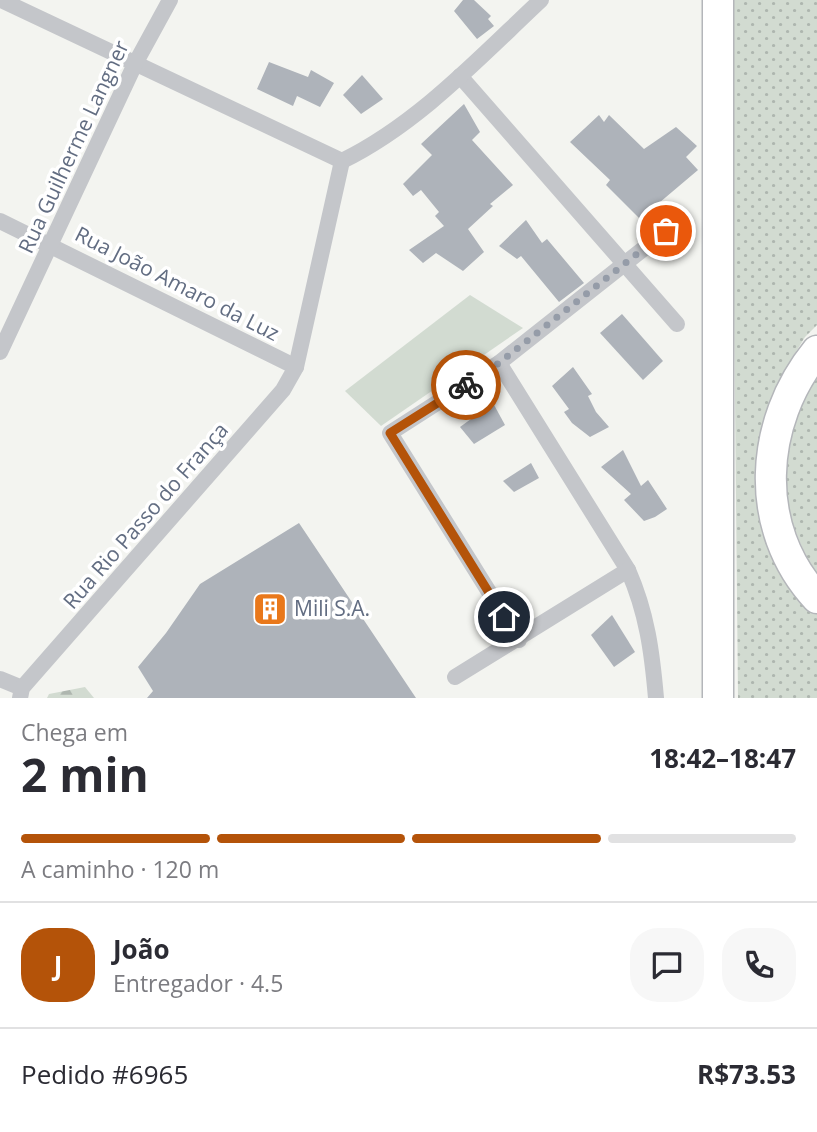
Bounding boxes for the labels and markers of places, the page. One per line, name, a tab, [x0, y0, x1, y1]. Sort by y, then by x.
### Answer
pin	[636, 201, 696, 261]
pin	[474, 587, 534, 647]
building icon: Mili S.A.	[251, 590, 289, 628]
place label: Mili S.A.	[294, 594, 370, 622]

